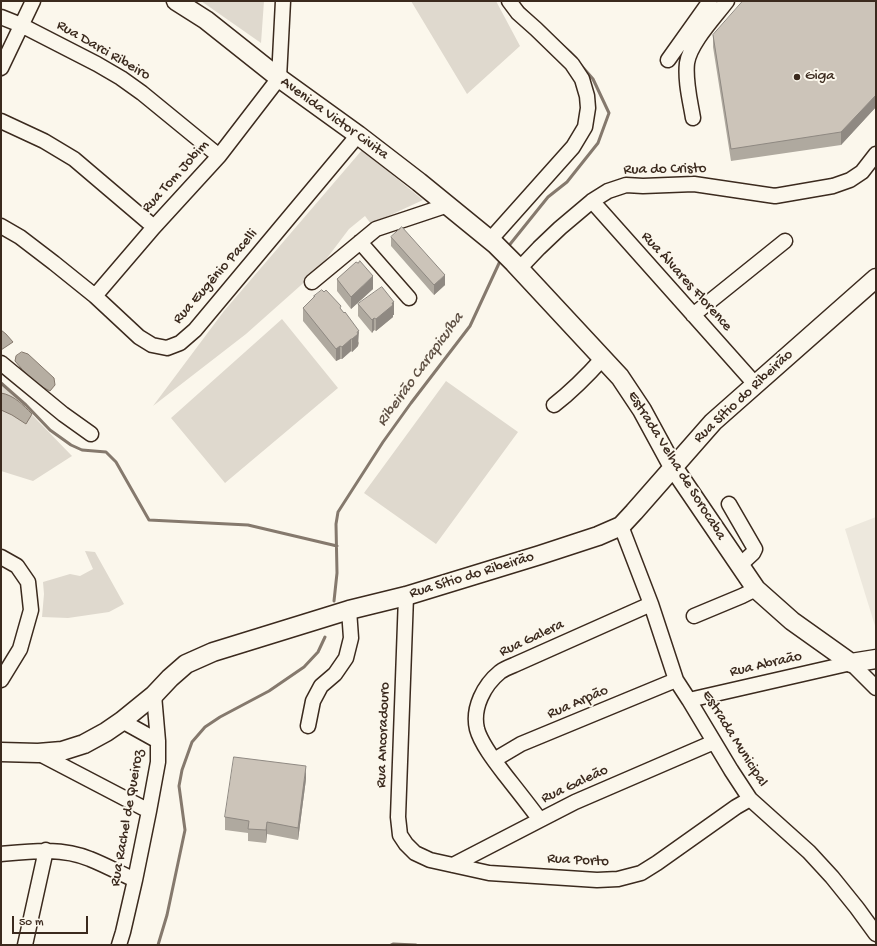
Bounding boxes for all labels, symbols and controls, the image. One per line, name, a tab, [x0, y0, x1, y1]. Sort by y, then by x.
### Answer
street label: Rua Darci Ribeiro	[53, 17, 153, 85]
place label: Giga	[805, 68, 835, 86]
marker: Giga	[792, 72, 802, 82]
street label: Avenida Victor Civita	[276, 74, 392, 164]
street label: Rua Tom Jobim	[139, 137, 213, 217]
street label: Rua do Cristo	[623, 160, 707, 180]
street label: Rua Eugênio Pacelli	[170, 226, 262, 328]
street label: Rua Álvares Florence	[637, 228, 735, 336]
water label: Ribeirão Carapicuíba	[373, 309, 469, 431]
street label: Rua Sítio do Ribeirão	[691, 346, 797, 448]
street label: Estrada Velha de Sorocaba	[623, 388, 729, 544]
street label: Rua Sítio do Ribeirão	[408, 548, 536, 604]
street label: Rua Galera	[497, 616, 567, 662]
street label: Rua Abraão	[728, 648, 804, 682]
street label: Rua Ancoradouro	[373, 682, 395, 788]
street label: Rua Arpão	[545, 682, 611, 724]
street label: Estrada Municipal	[697, 687, 771, 791]
street label: Rua Rachel de Queiroz	[107, 748, 149, 888]
street label: Rua Galeão	[539, 762, 611, 808]
street label: Rua Porto	[547, 850, 609, 872]
scale bar	[14, 908, 90, 934]
text: 50 m	[19, 916, 44, 930]

